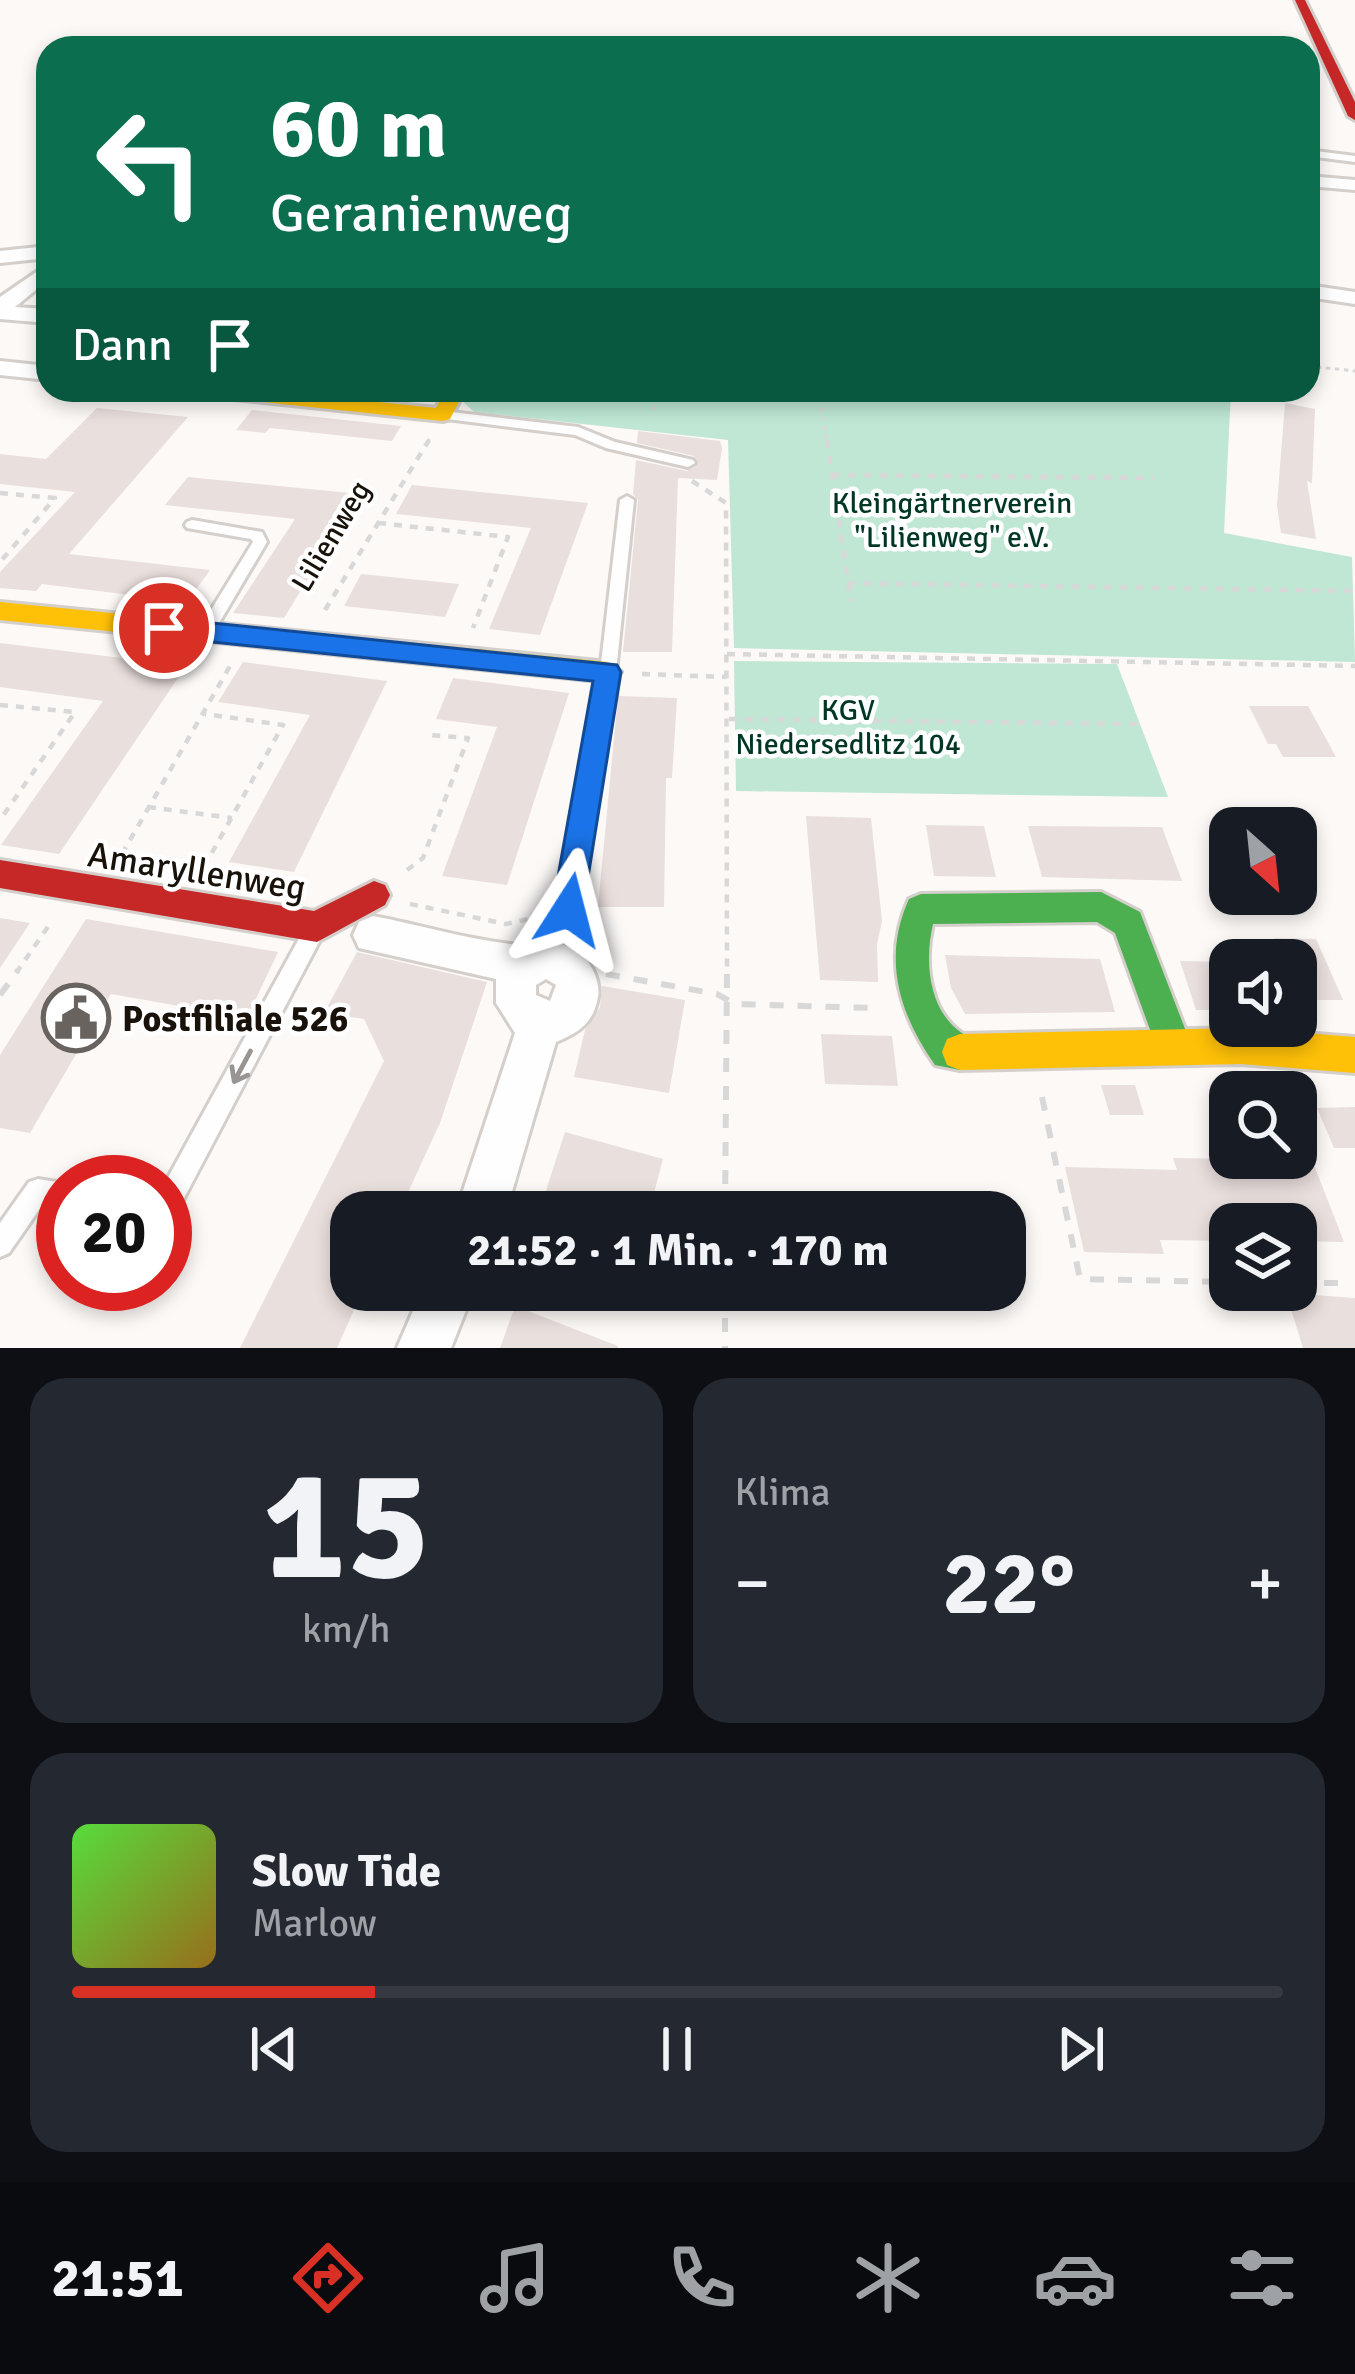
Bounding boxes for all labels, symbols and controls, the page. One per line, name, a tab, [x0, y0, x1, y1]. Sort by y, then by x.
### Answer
text: 60 m	[270, 77, 447, 181]
icon: left	[72, 84, 228, 240]
text: Geranienweg	[270, 180, 572, 247]
icon: arrive	[197, 312, 263, 378]
text: Dann	[72, 318, 173, 373]
street label: Lilienweg	[284, 474, 379, 599]
park label: Kleingärtnerverein "Lilienweg" e.V.	[832, 485, 1072, 556]
pin	[113, 577, 215, 679]
icon: arrive	[131, 595, 197, 661]
park label: KGV Niedersedlitz 104	[735, 692, 961, 763]
north arrow	[1209, 807, 1317, 915]
map controls	[1209, 807, 1317, 1311]
street label: Amaryllenweg	[85, 832, 309, 911]
position arrow	[506, 847, 632, 973]
button: sound	[1209, 939, 1317, 1047]
public building icon: Postfiliale 526	[41, 983, 111, 1053]
place label: Postfiliale 526	[122, 997, 349, 1042]
one-way arrow	[229, 1049, 252, 1085]
button: search	[1209, 1071, 1317, 1179]
speed limit sign: 20	[36, 1155, 192, 1311]
button: layers	[1209, 1203, 1317, 1311]
text: 21:52 · 1 Min. · 170 m	[467, 1223, 889, 1278]
text: 15	[262, 1430, 430, 1623]
text: Klima	[735, 1468, 830, 1516]
text: 22°	[942, 1528, 1075, 1639]
text: −	[735, 1543, 770, 1624]
text: +	[1247, 1543, 1283, 1624]
text: km/h	[302, 1605, 390, 1653]
text: Slow Tide	[252, 1844, 441, 1899]
text: Marlow	[252, 1899, 377, 1947]
icon: previous	[241, 2016, 307, 2082]
icon: pause	[644, 2016, 710, 2082]
icon: next	[1048, 2016, 1114, 2082]
icon: directions	[286, 2236, 370, 2320]
icon: music	[473, 2236, 557, 2320]
icon: phone	[660, 2236, 744, 2320]
icon: climate	[846, 2236, 930, 2320]
icon: car	[1033, 2236, 1117, 2320]
icon: filters	[1220, 2236, 1304, 2320]
text: 21:51	[51, 2245, 184, 2312]

